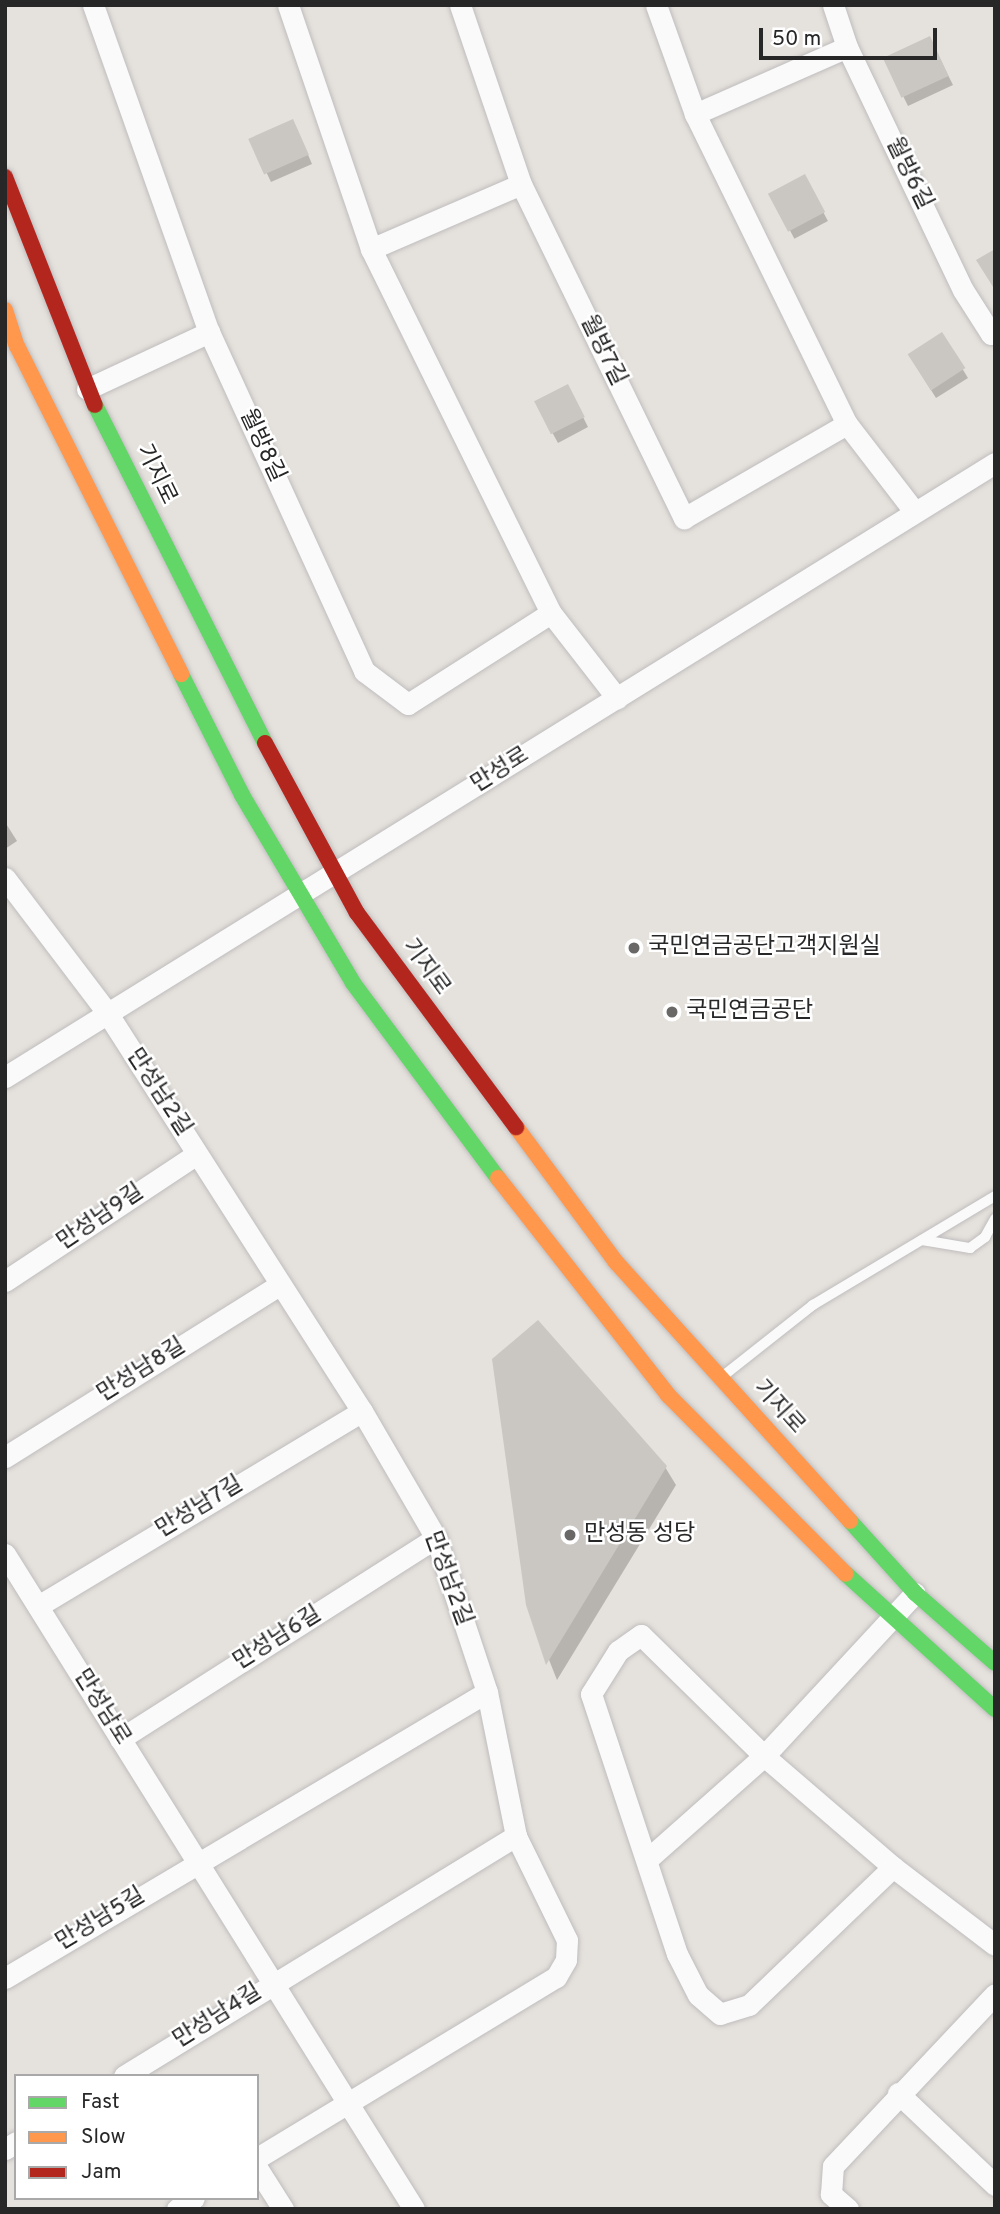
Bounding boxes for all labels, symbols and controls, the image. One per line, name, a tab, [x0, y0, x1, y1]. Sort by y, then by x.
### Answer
scale bar	[762, 14, 940, 58]
text: 50 m	[772, 26, 821, 53]
street label: 월방6길	[879, 133, 937, 215]
street label: 월방7길	[573, 311, 631, 391]
street label: 월방8길	[232, 405, 290, 487]
street label: 기지로	[129, 440, 181, 510]
street label: 만성로	[467, 742, 535, 800]
street label: 기지로	[395, 934, 455, 1002]
place label: 국민연금공단고객지원실	[648, 934, 881, 962]
marker: 국민연금공단고객지원실	[626, 940, 642, 956]
place label: 국민연금공단	[686, 998, 813, 1026]
marker: 국민연금공단	[664, 1004, 680, 1020]
street label: 만성남2길	[120, 1044, 196, 1142]
street label: 만성남9길	[53, 1179, 149, 1257]
street label: 만성남8길	[93, 1333, 191, 1409]
street label: 기지로	[747, 1375, 809, 1441]
street label: 만성남7길	[151, 1471, 249, 1545]
place label: 만성동 성당	[584, 1521, 695, 1549]
marker: 만성동 성당	[562, 1527, 578, 1543]
street label: 만성남2길	[417, 1528, 477, 1630]
street label: 만성남6길	[229, 1601, 327, 1677]
street label: 만성남로	[67, 1665, 135, 1751]
street label: 만성남5길	[51, 1883, 151, 1957]
street label: 만성남4길	[169, 1979, 267, 2055]
legend	[14, 2074, 259, 2200]
text: Fast	[81, 2089, 120, 2116]
text: Slow	[81, 2124, 126, 2151]
text: Jam	[81, 2159, 122, 2186]

